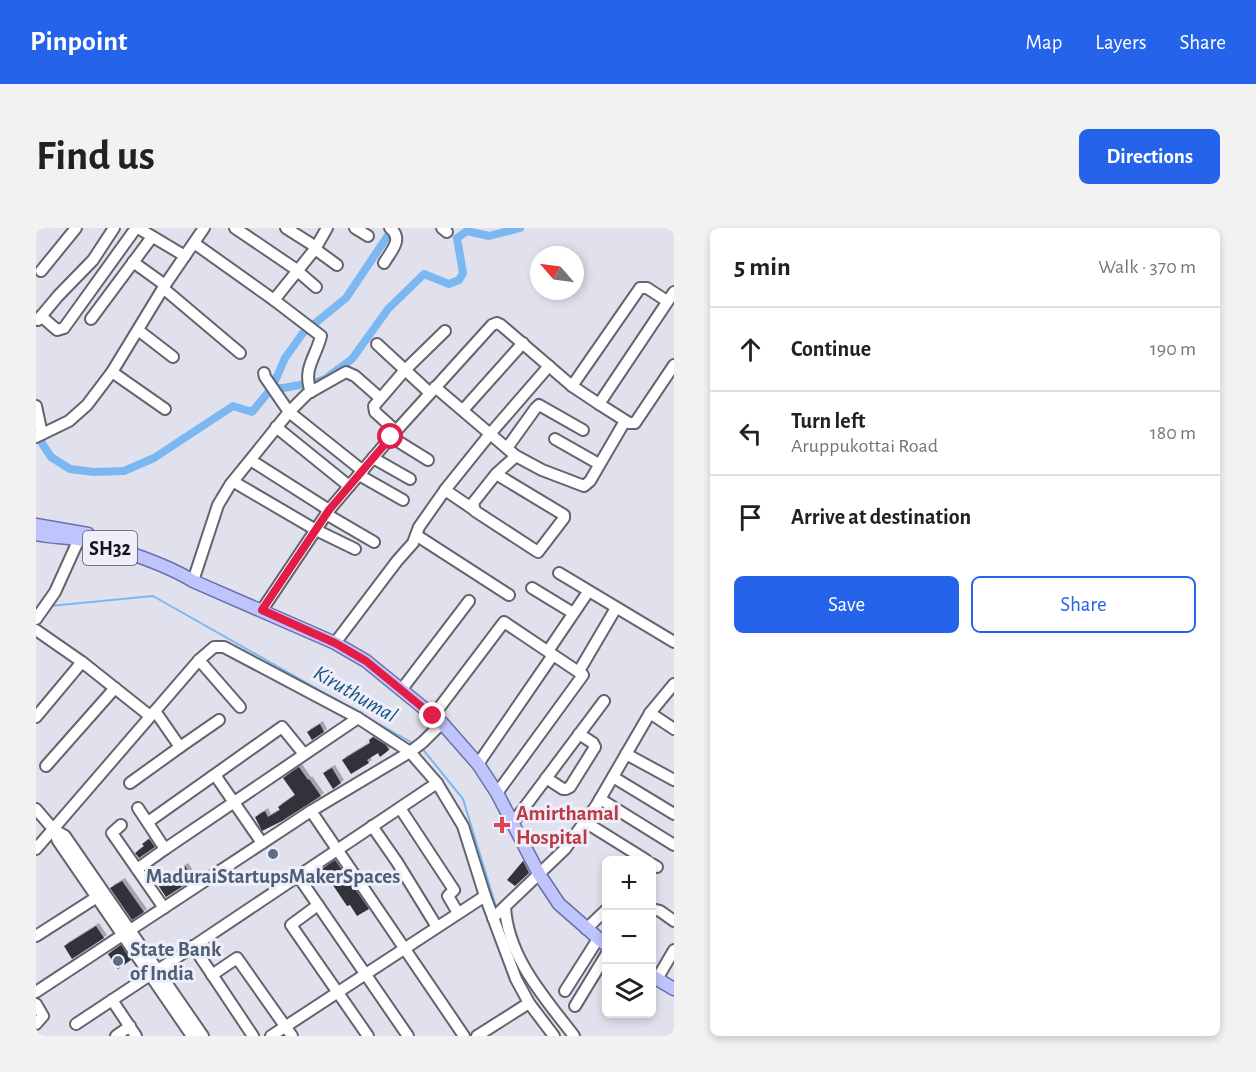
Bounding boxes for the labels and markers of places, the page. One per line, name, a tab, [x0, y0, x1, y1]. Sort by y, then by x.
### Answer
place label: Amirthamal Hospital	[516, 803, 619, 848]
marker: Amirthamal Hospital	[493, 816, 511, 834]
marker: MaduraiStartupsMakerSpaces	[266, 847, 280, 861]
place label: MaduraiStartupsMakerSpaces	[146, 866, 400, 887]
place label: State Bank of India	[130, 939, 222, 984]
marker: State Bank of India	[111, 954, 125, 968]

